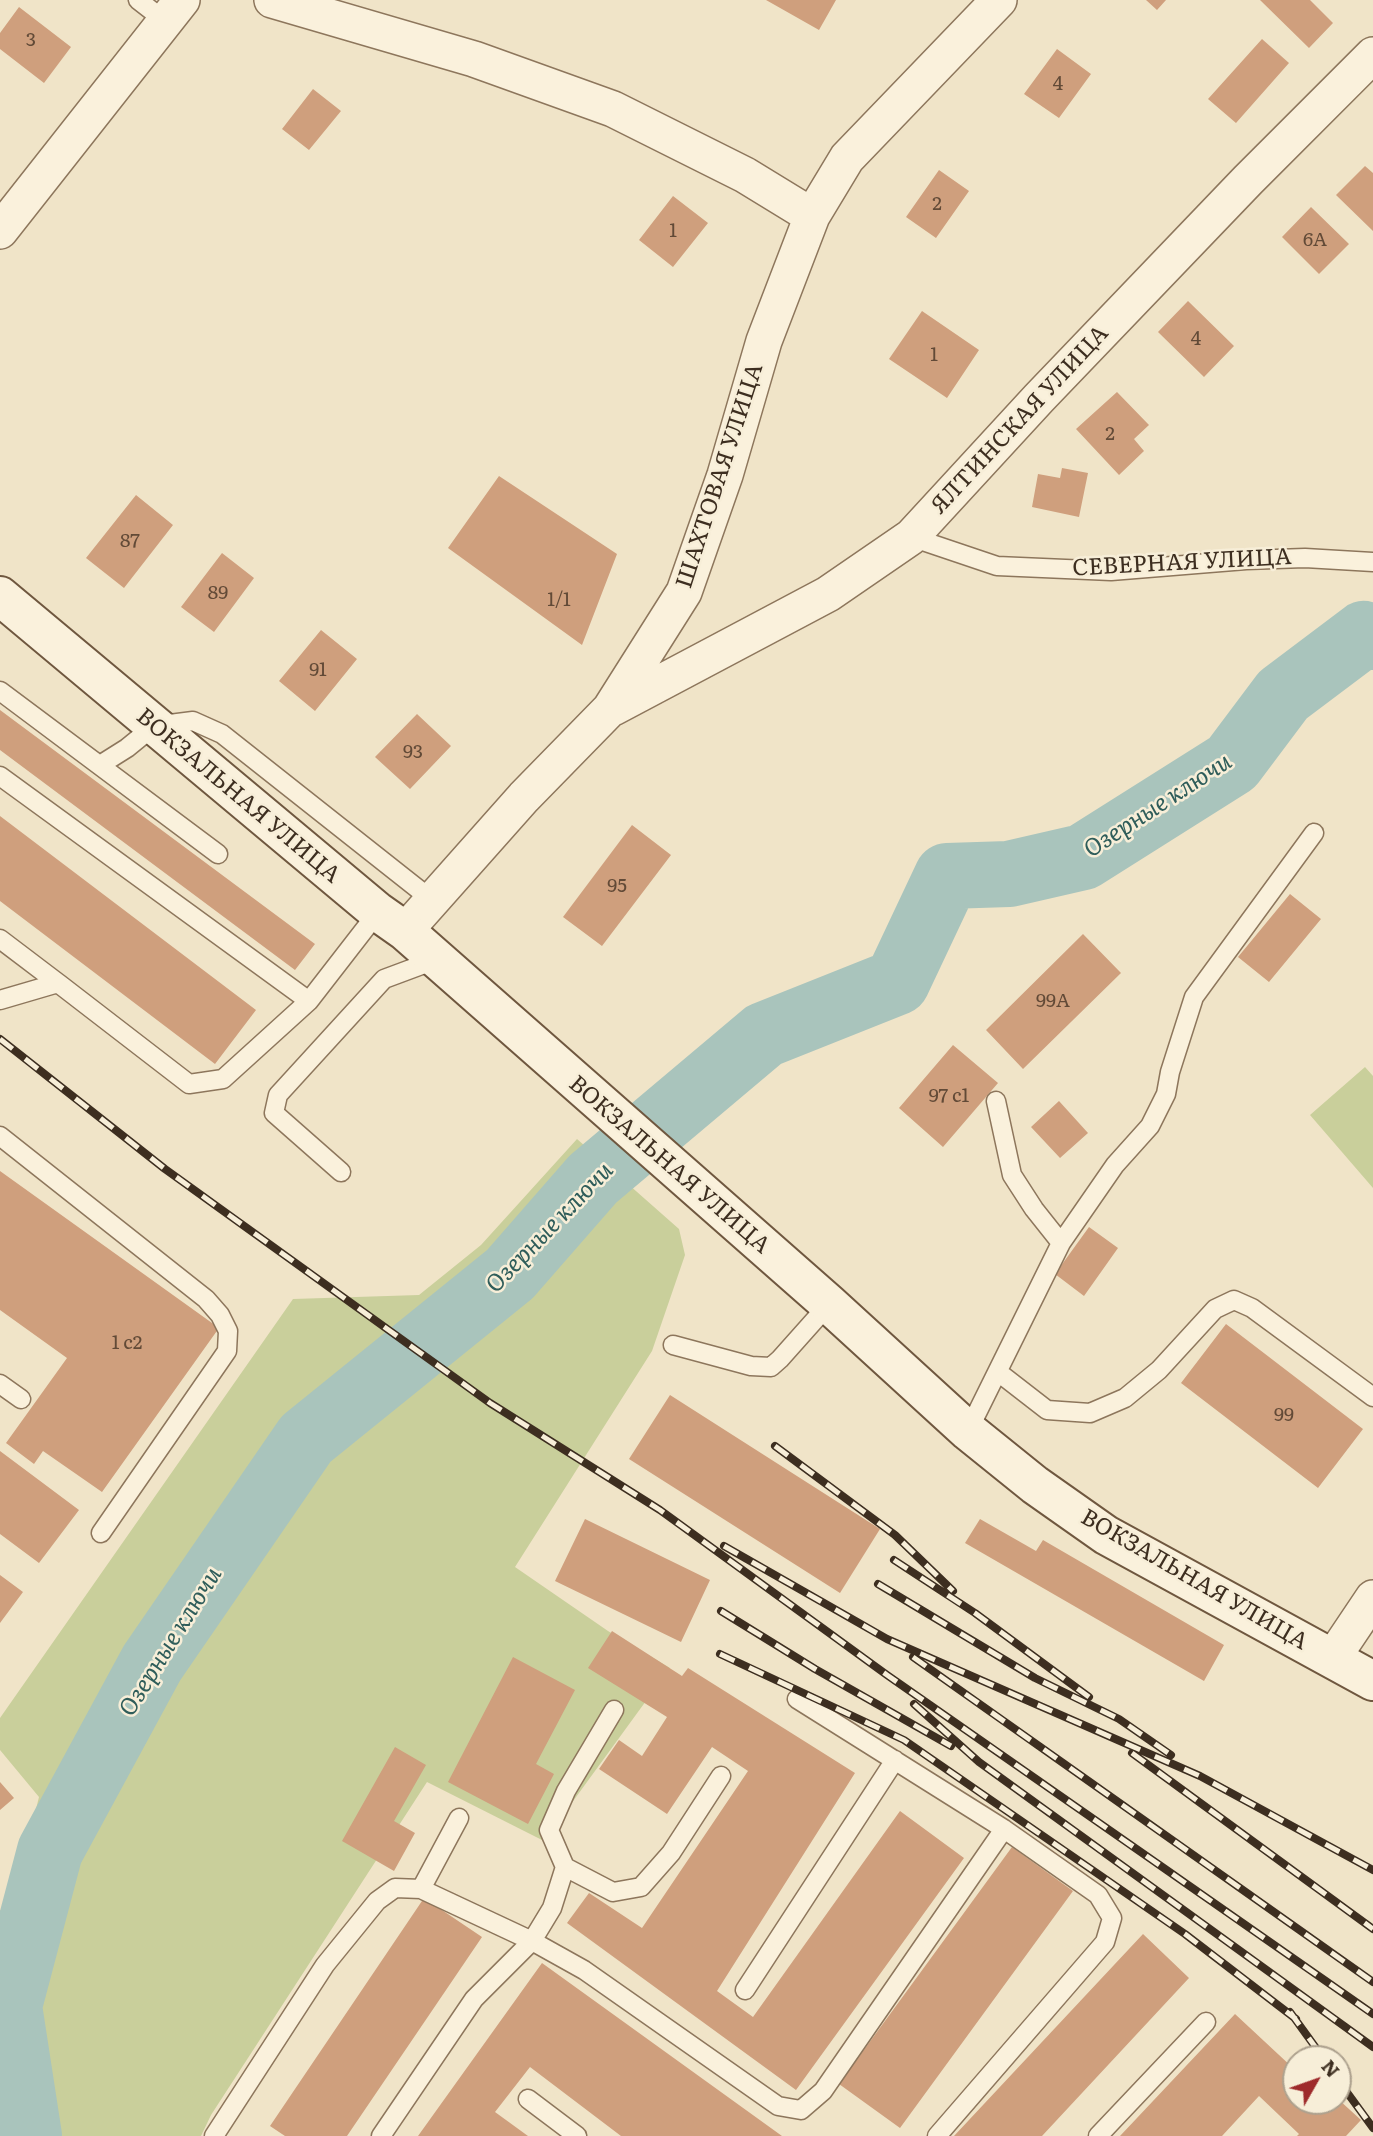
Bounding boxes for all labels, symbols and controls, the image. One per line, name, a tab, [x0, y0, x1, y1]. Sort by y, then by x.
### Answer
house number: 3	[26, 29, 36, 51]
house number: 4	[1053, 73, 1063, 95]
house number: 2	[932, 193, 942, 215]
house number: 1	[669, 220, 677, 242]
house number: 6А	[1303, 229, 1327, 251]
street label: ЯЛТИНСКАЯ УЛИЦА	[925, 320, 1115, 520]
house number: 4	[1191, 328, 1201, 350]
house number: 1	[930, 344, 938, 366]
street label: ШАХТОВАЯ УЛИЦА	[671, 360, 769, 592]
house number: 2	[1105, 423, 1115, 445]
house number: 87	[120, 530, 140, 552]
street label: СЕВЕРНАЯ УЛИЦА	[1072, 543, 1292, 583]
house number: 89	[208, 582, 228, 604]
house number: 1/1	[547, 589, 571, 611]
house number: 91	[309, 659, 327, 681]
street label: ВОКЗАЛЬНАЯ УЛИЦА	[131, 703, 345, 889]
house number: 93	[403, 741, 423, 763]
water label: Озерные ключи	[1079, 748, 1237, 864]
house number: 95	[607, 875, 627, 897]
house number: 99А	[1036, 990, 1070, 1012]
street label: ВОКЗАЛЬНАЯ УЛИЦА	[563, 1070, 775, 1260]
house number: 97 с1	[929, 1085, 969, 1107]
water label: Озерные ключи	[480, 1157, 620, 1299]
house number: 1 с2	[112, 1332, 142, 1354]
house number: 99	[1274, 1404, 1294, 1426]
street label: ВОКЗАЛЬНАЯ УЛИЦА	[1076, 1504, 1312, 1656]
water label: Озерные ключи	[114, 1562, 228, 1722]
north arrow	[1282, 2045, 1352, 2115]
text: N	[1316, 2053, 1347, 2083]

